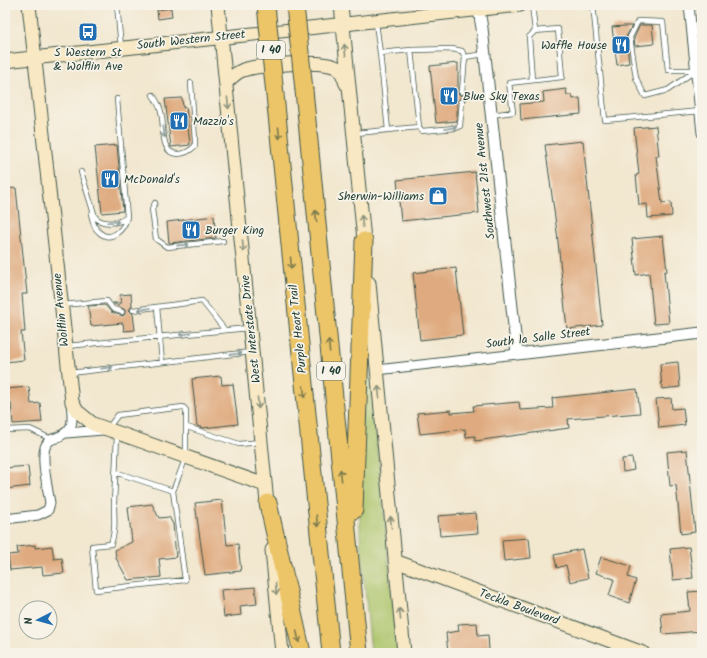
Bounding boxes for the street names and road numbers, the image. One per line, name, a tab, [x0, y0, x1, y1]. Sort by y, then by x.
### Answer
street label: South Western Street	[136, 25, 247, 55]
road number: I 40	[257, 41, 285, 59]
street label: Southwest 21st Avenue	[469, 121, 501, 240]
street label: Wolflin Avenue	[48, 272, 74, 348]
street label: West Interstate Drive	[236, 273, 266, 384]
street label: Purple Heart Trail	[284, 283, 312, 374]
street label: South la Salle Street	[485, 322, 592, 354]
road number: I 40	[317, 362, 345, 380]
street label: Teckla Boulevard	[476, 584, 563, 631]

